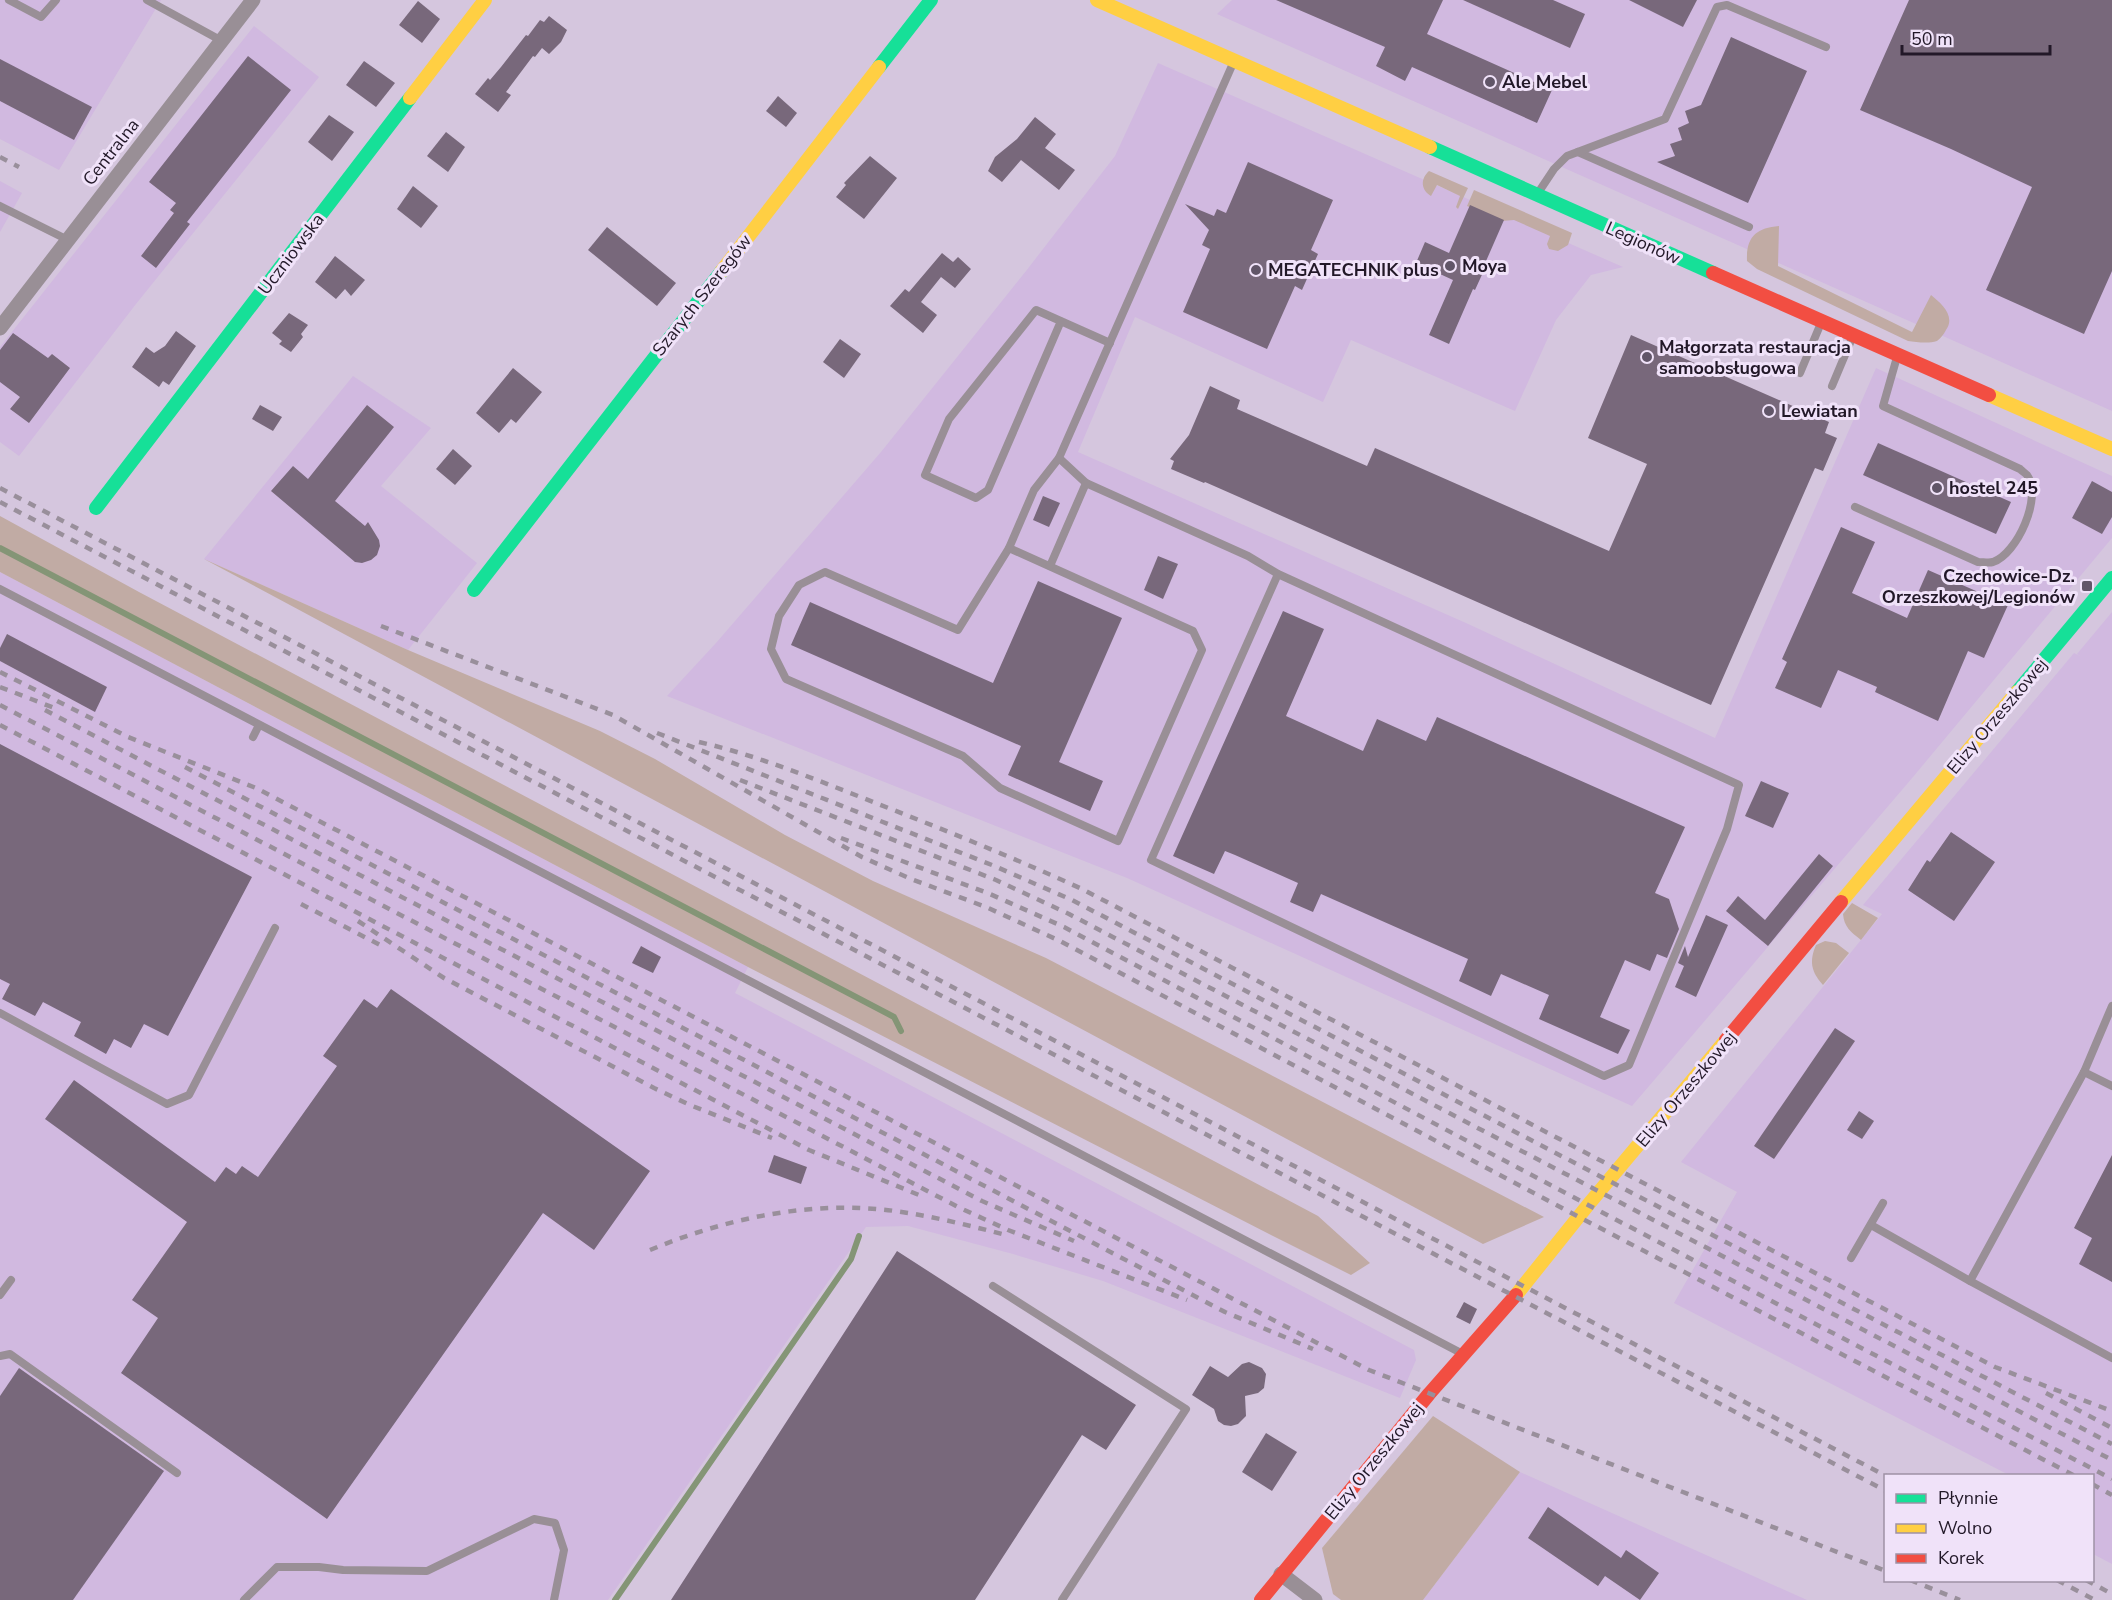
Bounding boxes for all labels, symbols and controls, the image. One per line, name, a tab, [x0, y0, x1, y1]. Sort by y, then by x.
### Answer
scale bar	[1902, 18, 2050, 56]
text: 50 m	[1911, 27, 1953, 51]
place label: Ale Mebel	[1502, 70, 1588, 94]
marker: Ale Mebel	[1483, 75, 1497, 89]
street label: Centralna	[77, 114, 145, 190]
street label: Uczniowska	[252, 208, 330, 300]
street label: Legionów	[1602, 216, 1684, 270]
street label: Szarych Szeregów	[647, 229, 757, 361]
place label: Moya	[1462, 254, 1507, 278]
place label: MEGATECHNIK plus	[1268, 258, 1439, 282]
marker: Moya	[1443, 259, 1457, 273]
marker: MEGATECHNIK plus	[1249, 263, 1263, 277]
place label: Małgorzata restauracja samoobsługowa	[1659, 335, 1851, 380]
marker: Małgorzata restauracja samoobsługowa	[1640, 350, 1654, 364]
place label: Lewiatan	[1781, 399, 1858, 423]
marker: Lewiatan	[1762, 404, 1776, 418]
place label: hostel 245	[1949, 476, 2038, 500]
marker: hostel 245	[1930, 481, 1944, 495]
place label: Czechowice-Dz. Orzeszkowej/Legionów	[1882, 564, 2076, 609]
marker: Czechowice-Dz. Orzeszkowej/Legionów	[2080, 579, 2094, 593]
street label: Elizy Orzeszkowej	[1941, 653, 2053, 779]
street label: Elizy Orzeszkowej	[1630, 1026, 1742, 1152]
street label: Elizy Orzeszkowej	[1319, 1397, 1429, 1525]
legend	[1884, 1474, 2094, 1582]
text: Płynnie	[1938, 1486, 1998, 1510]
text: Wolno	[1938, 1516, 1992, 1540]
text: Korek	[1938, 1546, 1985, 1570]

